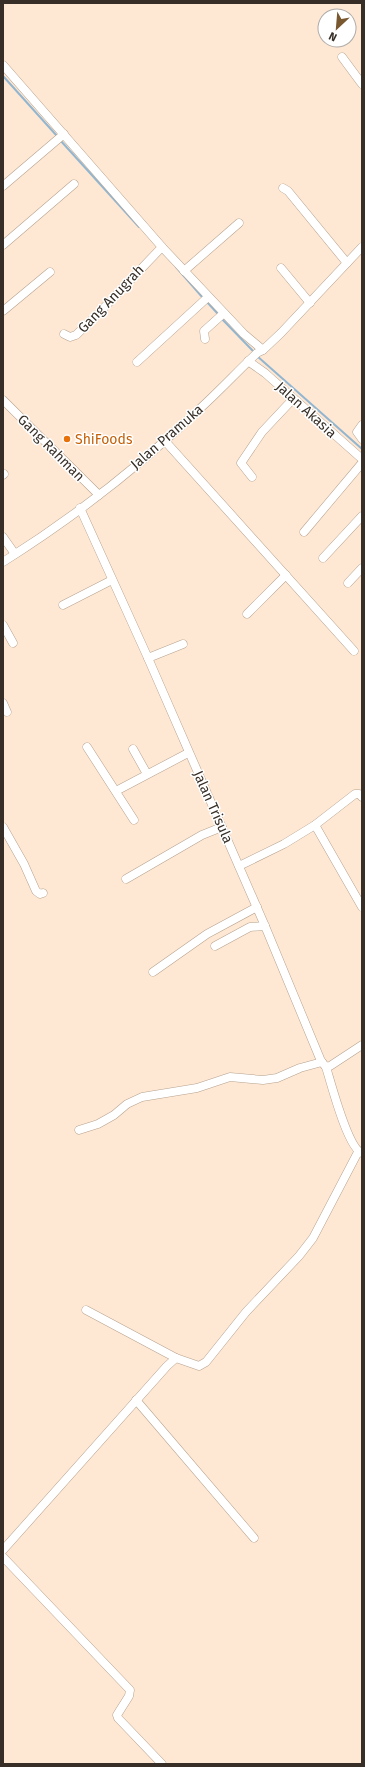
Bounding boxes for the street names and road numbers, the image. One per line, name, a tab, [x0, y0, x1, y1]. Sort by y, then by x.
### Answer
street label: Gang Anugrah	[74, 261, 148, 337]
street label: Jalan Akasia	[272, 378, 340, 442]
street label: Jalan Pramuka	[127, 401, 207, 473]
street label: Gang Rahman	[14, 411, 88, 485]
street label: Jalan Trisula	[189, 768, 237, 846]

